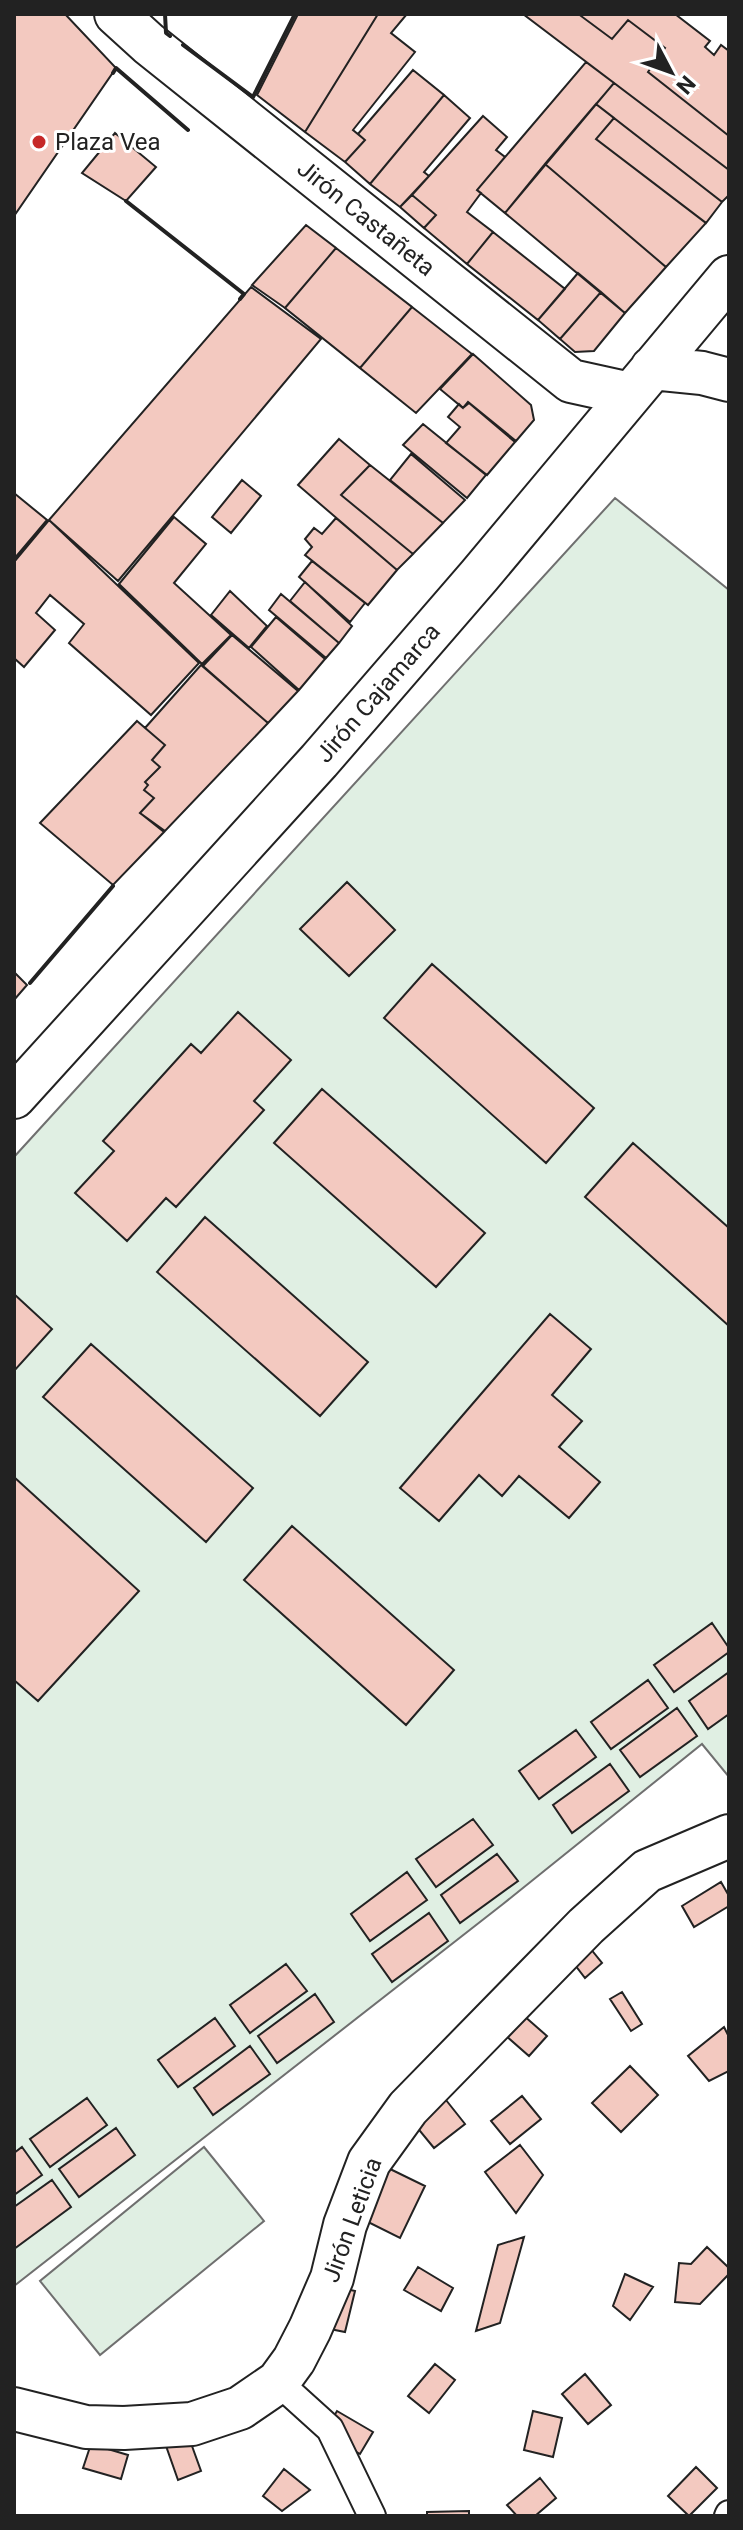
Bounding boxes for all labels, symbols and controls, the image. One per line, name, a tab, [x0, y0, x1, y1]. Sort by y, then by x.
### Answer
north arrow	[631, 32, 711, 112]
text: N	[671, 71, 700, 99]
place label: Plaza Vea	[55, 128, 161, 156]
marker: Plaza Vea	[30, 133, 48, 151]
street label: Jirón Castañeta	[292, 154, 440, 282]
street label: Jirón Cajamarca	[310, 618, 446, 768]
street label: Jirón Leticia	[316, 2154, 388, 2286]

